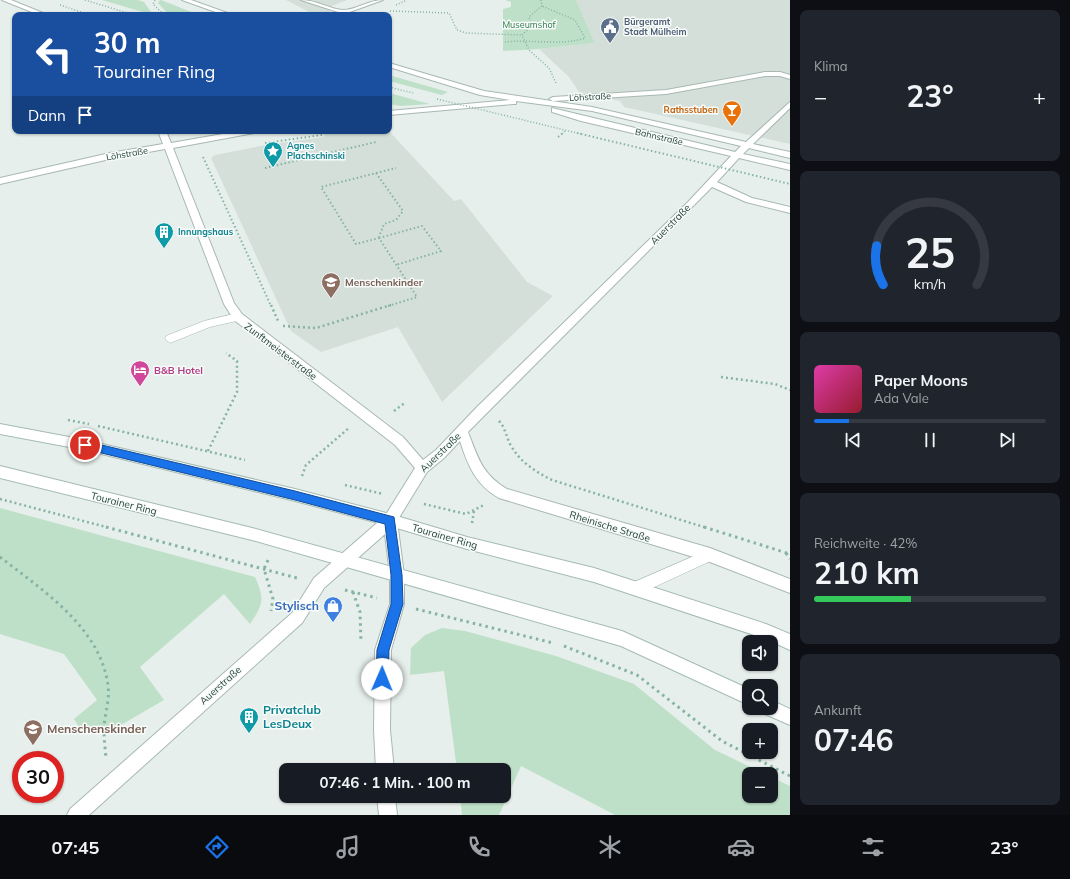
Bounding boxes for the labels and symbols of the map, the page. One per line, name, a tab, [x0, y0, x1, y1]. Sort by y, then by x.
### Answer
public building icon: Bürgeramt Stadt Mülheim	[599, 16, 621, 44]
place label: Bürgeramt Stadt Mülheim	[624, 16, 687, 37]
park label: Museumshof	[502, 19, 557, 30]
street label: Löhstraße	[569, 90, 611, 103]
bar icon: Rathsstuben	[721, 99, 743, 127]
place label: Rathsstuben	[664, 104, 718, 115]
street label: Bahnstraße	[634, 126, 684, 147]
place icon: Agnes Plachschinski	[262, 140, 284, 168]
place label: Agnes Plachschinski	[287, 140, 345, 161]
street label: Löhstraße	[105, 144, 149, 163]
street label: Auerstraße	[647, 201, 693, 247]
building icon: Innungshaus	[153, 221, 175, 249]
place label: Innungshaus	[178, 226, 234, 237]
school or university icon: Menschenkinder	[320, 271, 342, 299]
place label: Menschenkinder	[345, 276, 423, 289]
street label: Zunftmeisterstraße	[242, 320, 320, 383]
hotel icon: B&B Hotel	[129, 359, 151, 387]
place label: B&B Hotel	[154, 364, 203, 377]
pin	[68, 428, 102, 462]
street label: Auerstraße	[417, 430, 464, 475]
street label: Tourainer Ring	[90, 489, 158, 518]
street label: Rheinische Straße	[568, 508, 652, 545]
street label: Tourainer Ring	[411, 521, 479, 552]
shop icon: Stylisch	[322, 595, 344, 623]
place label: Stylisch	[275, 598, 319, 613]
position arrow	[361, 658, 403, 700]
street label: Auerstraße	[197, 663, 244, 708]
place label: Privatclub LesDeux	[263, 702, 321, 731]
building icon: Privatclub LesDeux	[238, 706, 260, 734]
school or university icon: Menschenskinder	[22, 718, 44, 746]
place label: Menschenskinder	[47, 721, 146, 736]
speed limit sign: 30	[12, 751, 64, 803]

